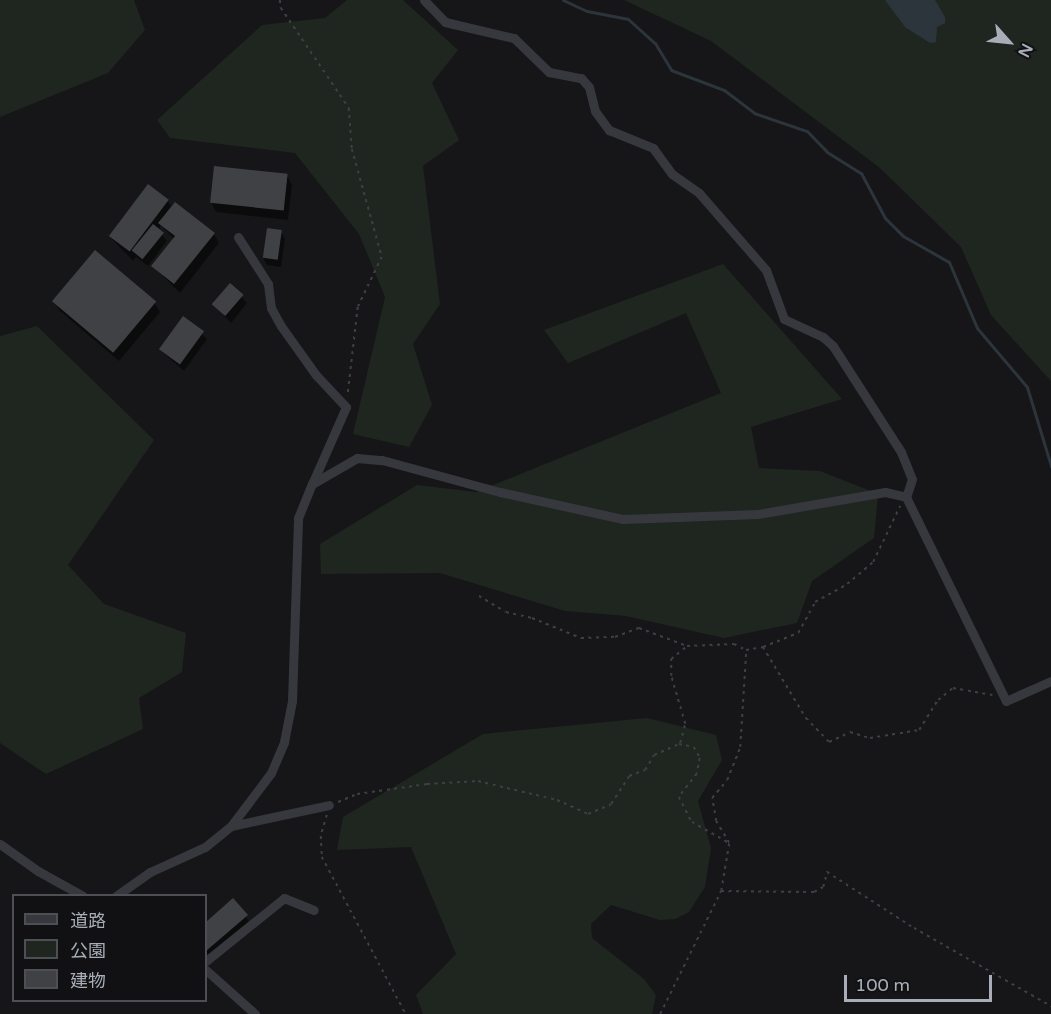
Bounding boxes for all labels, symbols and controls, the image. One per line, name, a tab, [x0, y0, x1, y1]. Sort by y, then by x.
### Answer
north arrow	[979, 12, 1039, 72]
text: N	[1013, 40, 1037, 60]
legend	[12, 894, 207, 1002]
text: 道路	[70, 910, 106, 932]
text: 公園	[70, 940, 106, 962]
scale bar	[847, 963, 996, 1001]
text: 建物	[70, 970, 106, 992]
text: 100 m	[855, 974, 910, 996]

